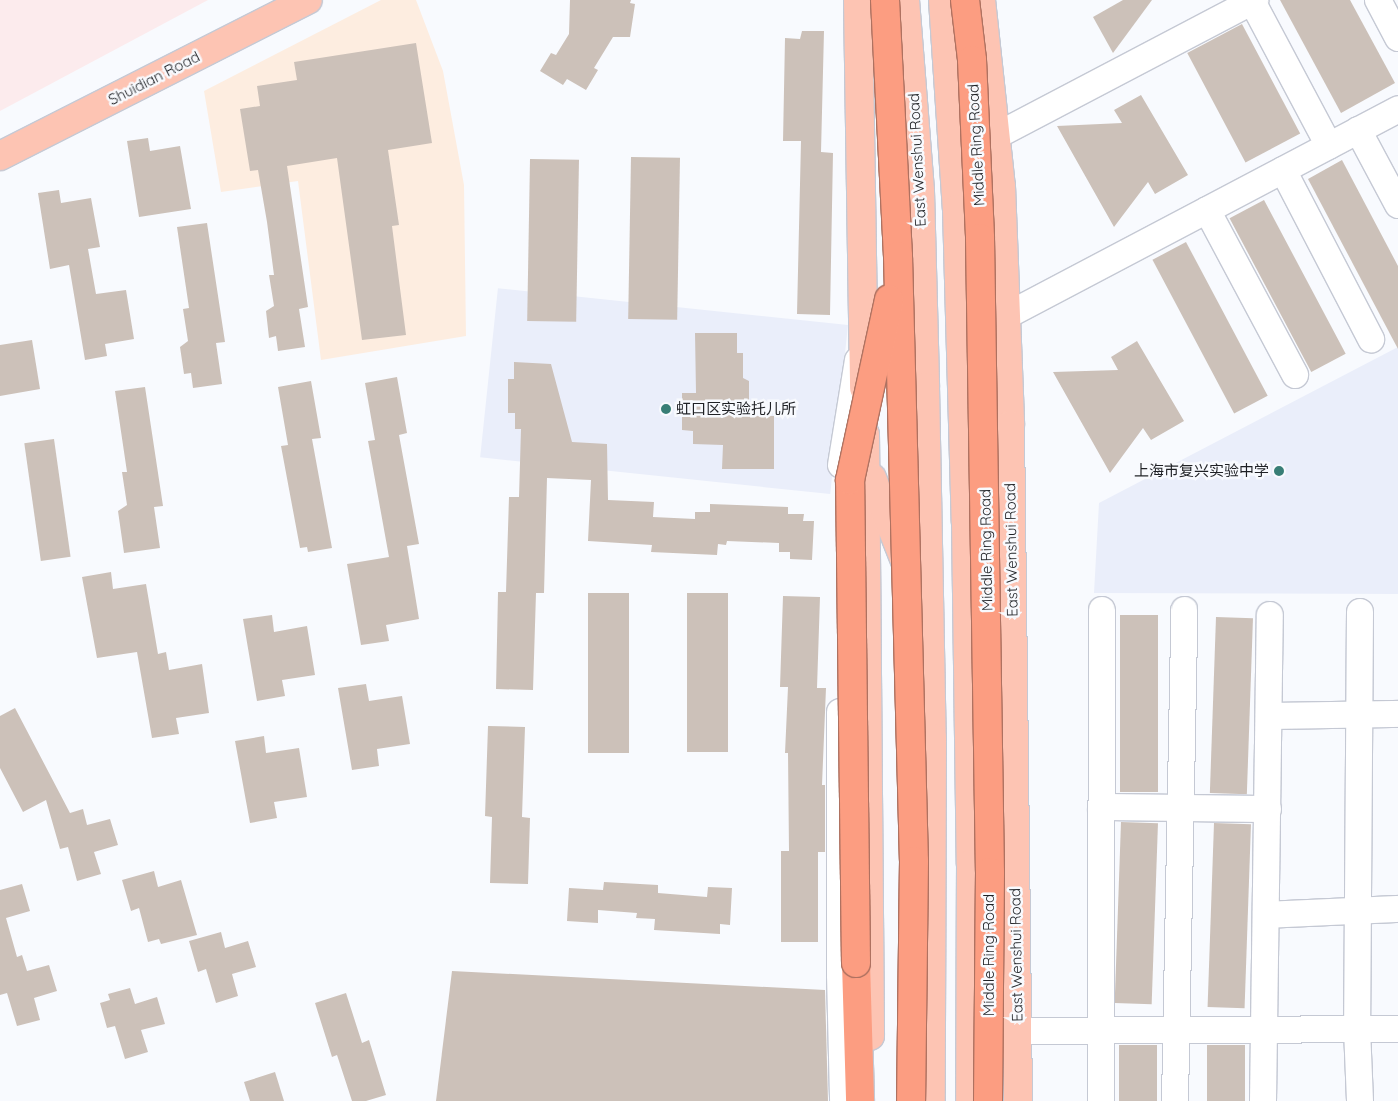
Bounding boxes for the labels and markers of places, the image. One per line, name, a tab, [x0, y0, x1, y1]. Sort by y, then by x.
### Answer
place label: 虹口区实验托儿所	[676, 400, 796, 418]
marker: 虹口区实验托儿所	[660, 403, 672, 415]
place label: 上海市复兴实验中学	[1134, 462, 1269, 480]
marker: 上海市复兴实验中学	[1273, 465, 1285, 477]

